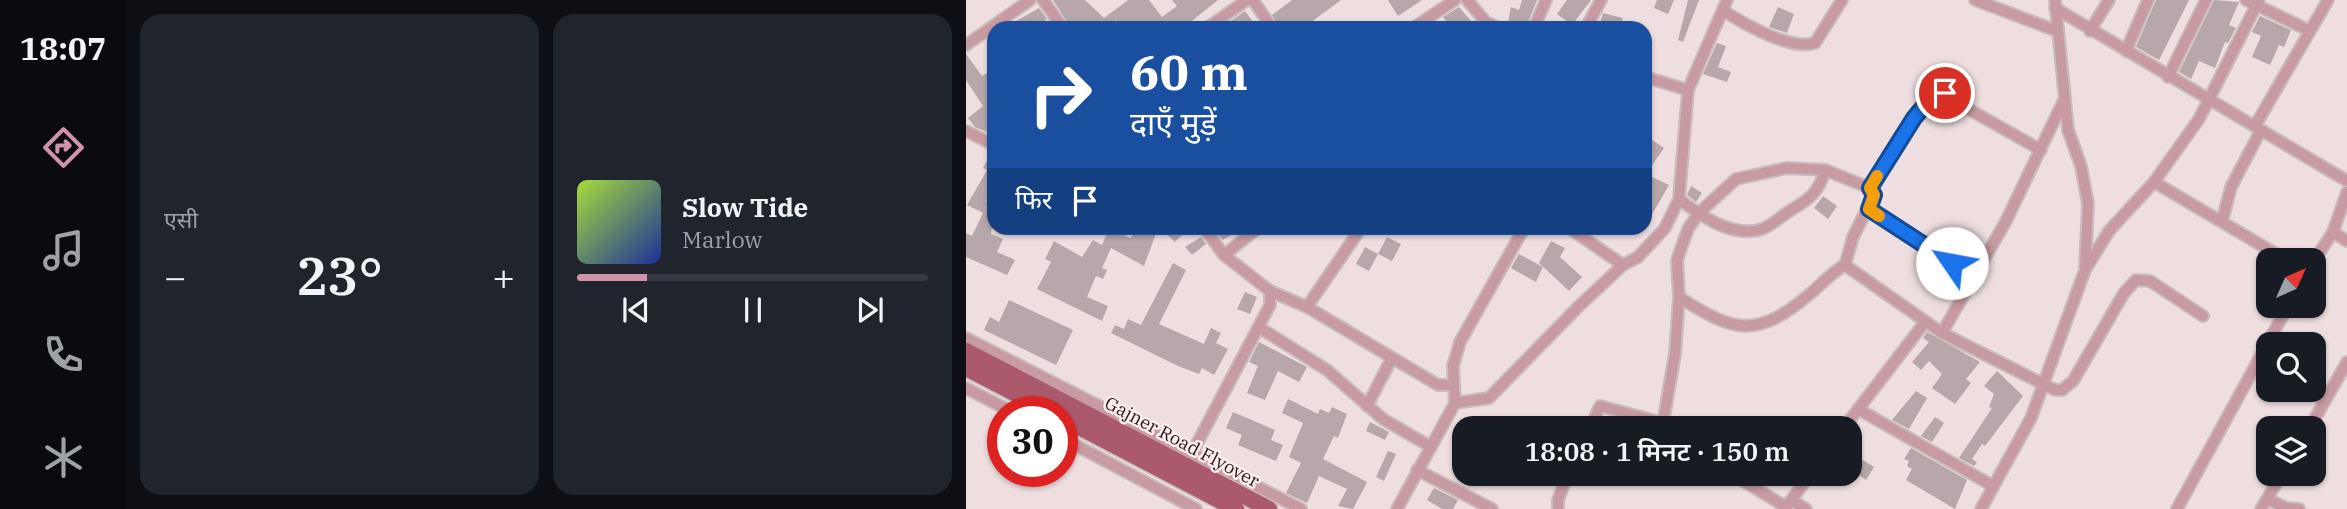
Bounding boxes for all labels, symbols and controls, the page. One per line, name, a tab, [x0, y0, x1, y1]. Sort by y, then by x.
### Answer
text: 18:07	[20, 27, 106, 69]
text: 60 m	[1130, 40, 1248, 103]
icon: right	[1015, 49, 1106, 140]
pin	[1915, 63, 1975, 123]
icon: arrive	[1926, 74, 1964, 112]
text: दाएँ मुड़ें	[1130, 102, 1217, 144]
icon: directions	[39, 123, 88, 172]
text: फिर	[1015, 182, 1052, 216]
icon: arrive	[1066, 182, 1104, 220]
text: Slow Tide	[682, 190, 808, 224]
text: एसी	[164, 204, 198, 234]
text: Marlow	[682, 224, 762, 254]
icon: music	[39, 226, 88, 275]
position arrow	[1915, 226, 1989, 300]
text: 23°	[296, 242, 383, 309]
north arrow	[2256, 248, 2326, 318]
map controls	[2256, 248, 2326, 486]
text: −	[164, 252, 187, 301]
text: +	[492, 252, 515, 301]
icon: previous	[617, 291, 655, 329]
icon: pause	[734, 291, 772, 329]
icon: next	[851, 291, 889, 329]
icon: phone	[39, 330, 88, 379]
button: search	[2256, 332, 2326, 402]
street label: Gajner Road Flyover	[1101, 391, 1264, 492]
speed limit sign: 30	[987, 396, 1078, 487]
button: layers	[2256, 416, 2326, 486]
icon: climate	[39, 433, 88, 482]
text: 18:08 · 1 मिनट · 150 m	[1525, 434, 1789, 468]

